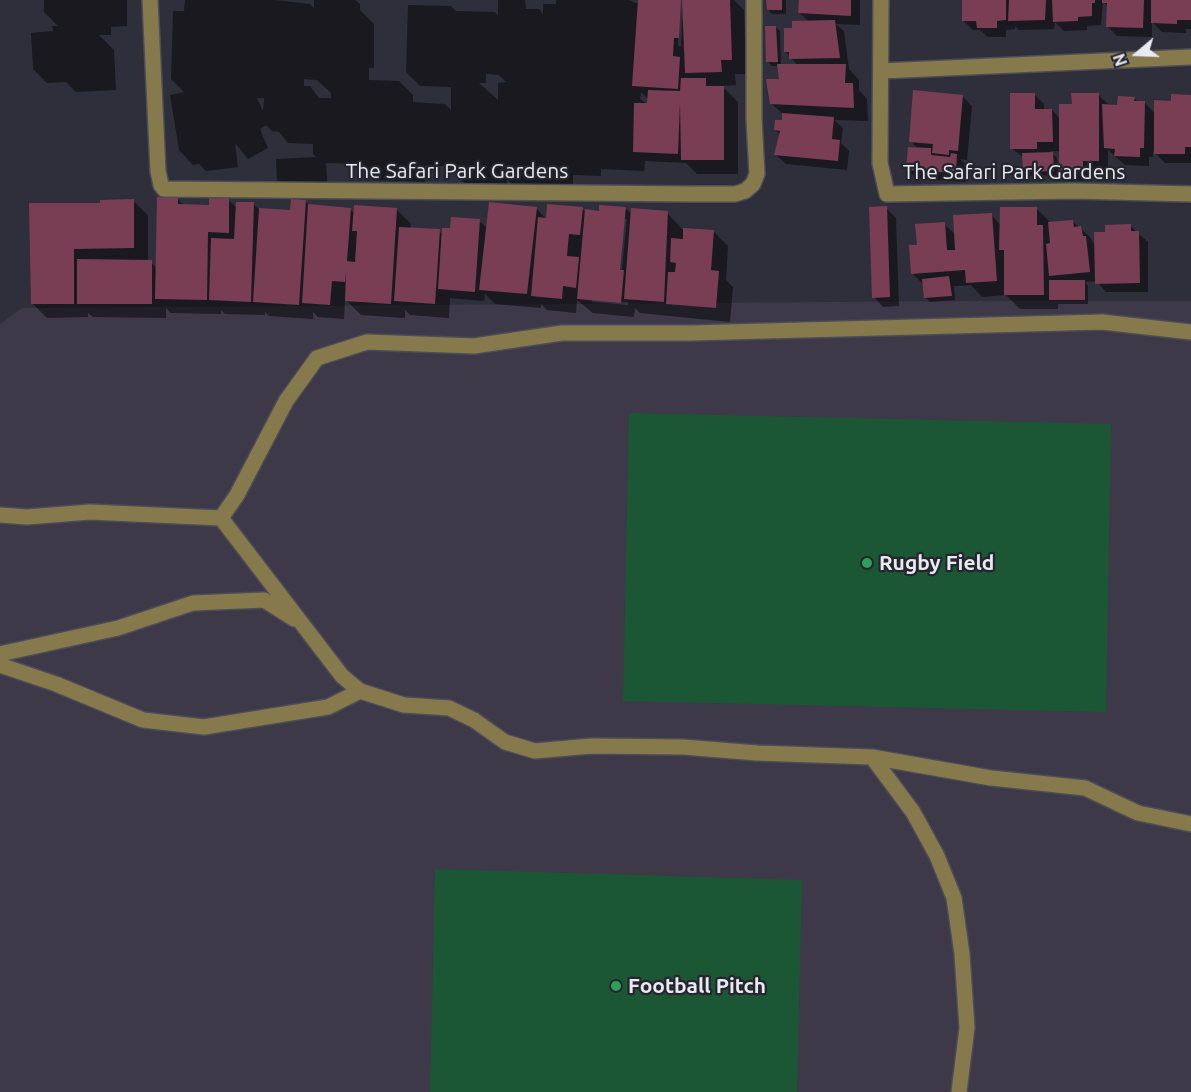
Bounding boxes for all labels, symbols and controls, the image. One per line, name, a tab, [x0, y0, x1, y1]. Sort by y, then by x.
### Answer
north arrow	[1107, 24, 1167, 84]
text: N	[1110, 51, 1130, 68]
street label: The Safari Park Gardens	[346, 158, 568, 184]
street label: The Safari Park Gardens	[903, 159, 1125, 185]
place label: Rugby Field	[879, 550, 994, 576]
marker: Rugby Field	[860, 556, 874, 570]
place label: Football Pitch	[628, 973, 766, 999]
marker: Football Pitch	[609, 979, 623, 993]

